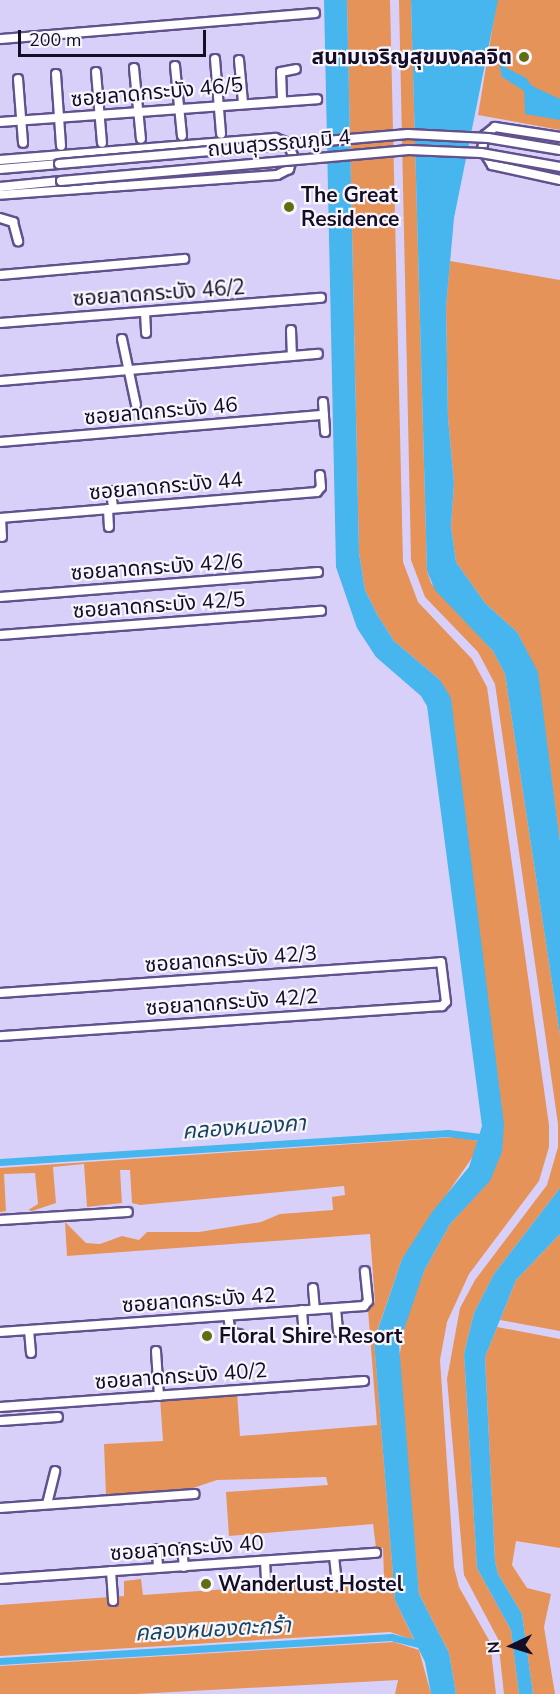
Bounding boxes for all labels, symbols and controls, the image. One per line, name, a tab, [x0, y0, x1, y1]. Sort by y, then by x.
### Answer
scale bar	[21, 18, 208, 56]
text: 200 m	[29, 28, 81, 52]
place label: สนามเจริญสุขมงคลจิต	[312, 44, 512, 70]
marker: สนามเจริญสุขมงคลจิต	[517, 50, 531, 64]
street label: ซอยลาดกระบัง 46/5	[70, 72, 244, 112]
street label: ถนนสุวรรณภูมิ 4	[206, 124, 352, 162]
place label: The Great Residence	[301, 182, 399, 232]
marker: The Great Residence	[282, 200, 296, 214]
street label: ซอยลาดกระบัง 46/2	[72, 274, 246, 312]
street label: ซอยลาดกระบัง 46	[83, 392, 239, 430]
street label: ซอยลาดกระบัง 44	[88, 467, 244, 505]
street label: ซอยลาดกระบัง 42/6	[70, 548, 244, 586]
street label: ซอยลาดกระบัง 42/5	[72, 586, 246, 624]
street label: ซอยลาดกระบัง 42/3	[144, 940, 318, 978]
street label: ซอยลาดกระบัง 42/2	[145, 983, 319, 1021]
water label: คลองหนองคา	[181, 1111, 307, 1145]
street label: ซอยลาดกระบัง 42	[121, 1282, 277, 1318]
place label: Floral Shire Resort	[219, 1323, 402, 1349]
marker: Floral Shire Resort	[200, 1329, 214, 1343]
street label: ซอยลาดกระบัง 40/2	[94, 1357, 268, 1395]
street label: ซอยลาดกระบัง 40	[109, 1530, 265, 1566]
place label: Wanderlust Hostel	[218, 1571, 403, 1597]
marker: Wanderlust Hostel	[199, 1577, 213, 1591]
water label: คลองหนองตะกร้า	[135, 1613, 291, 1647]
north arrow	[482, 1616, 542, 1676]
text: N	[483, 1641, 505, 1654]

